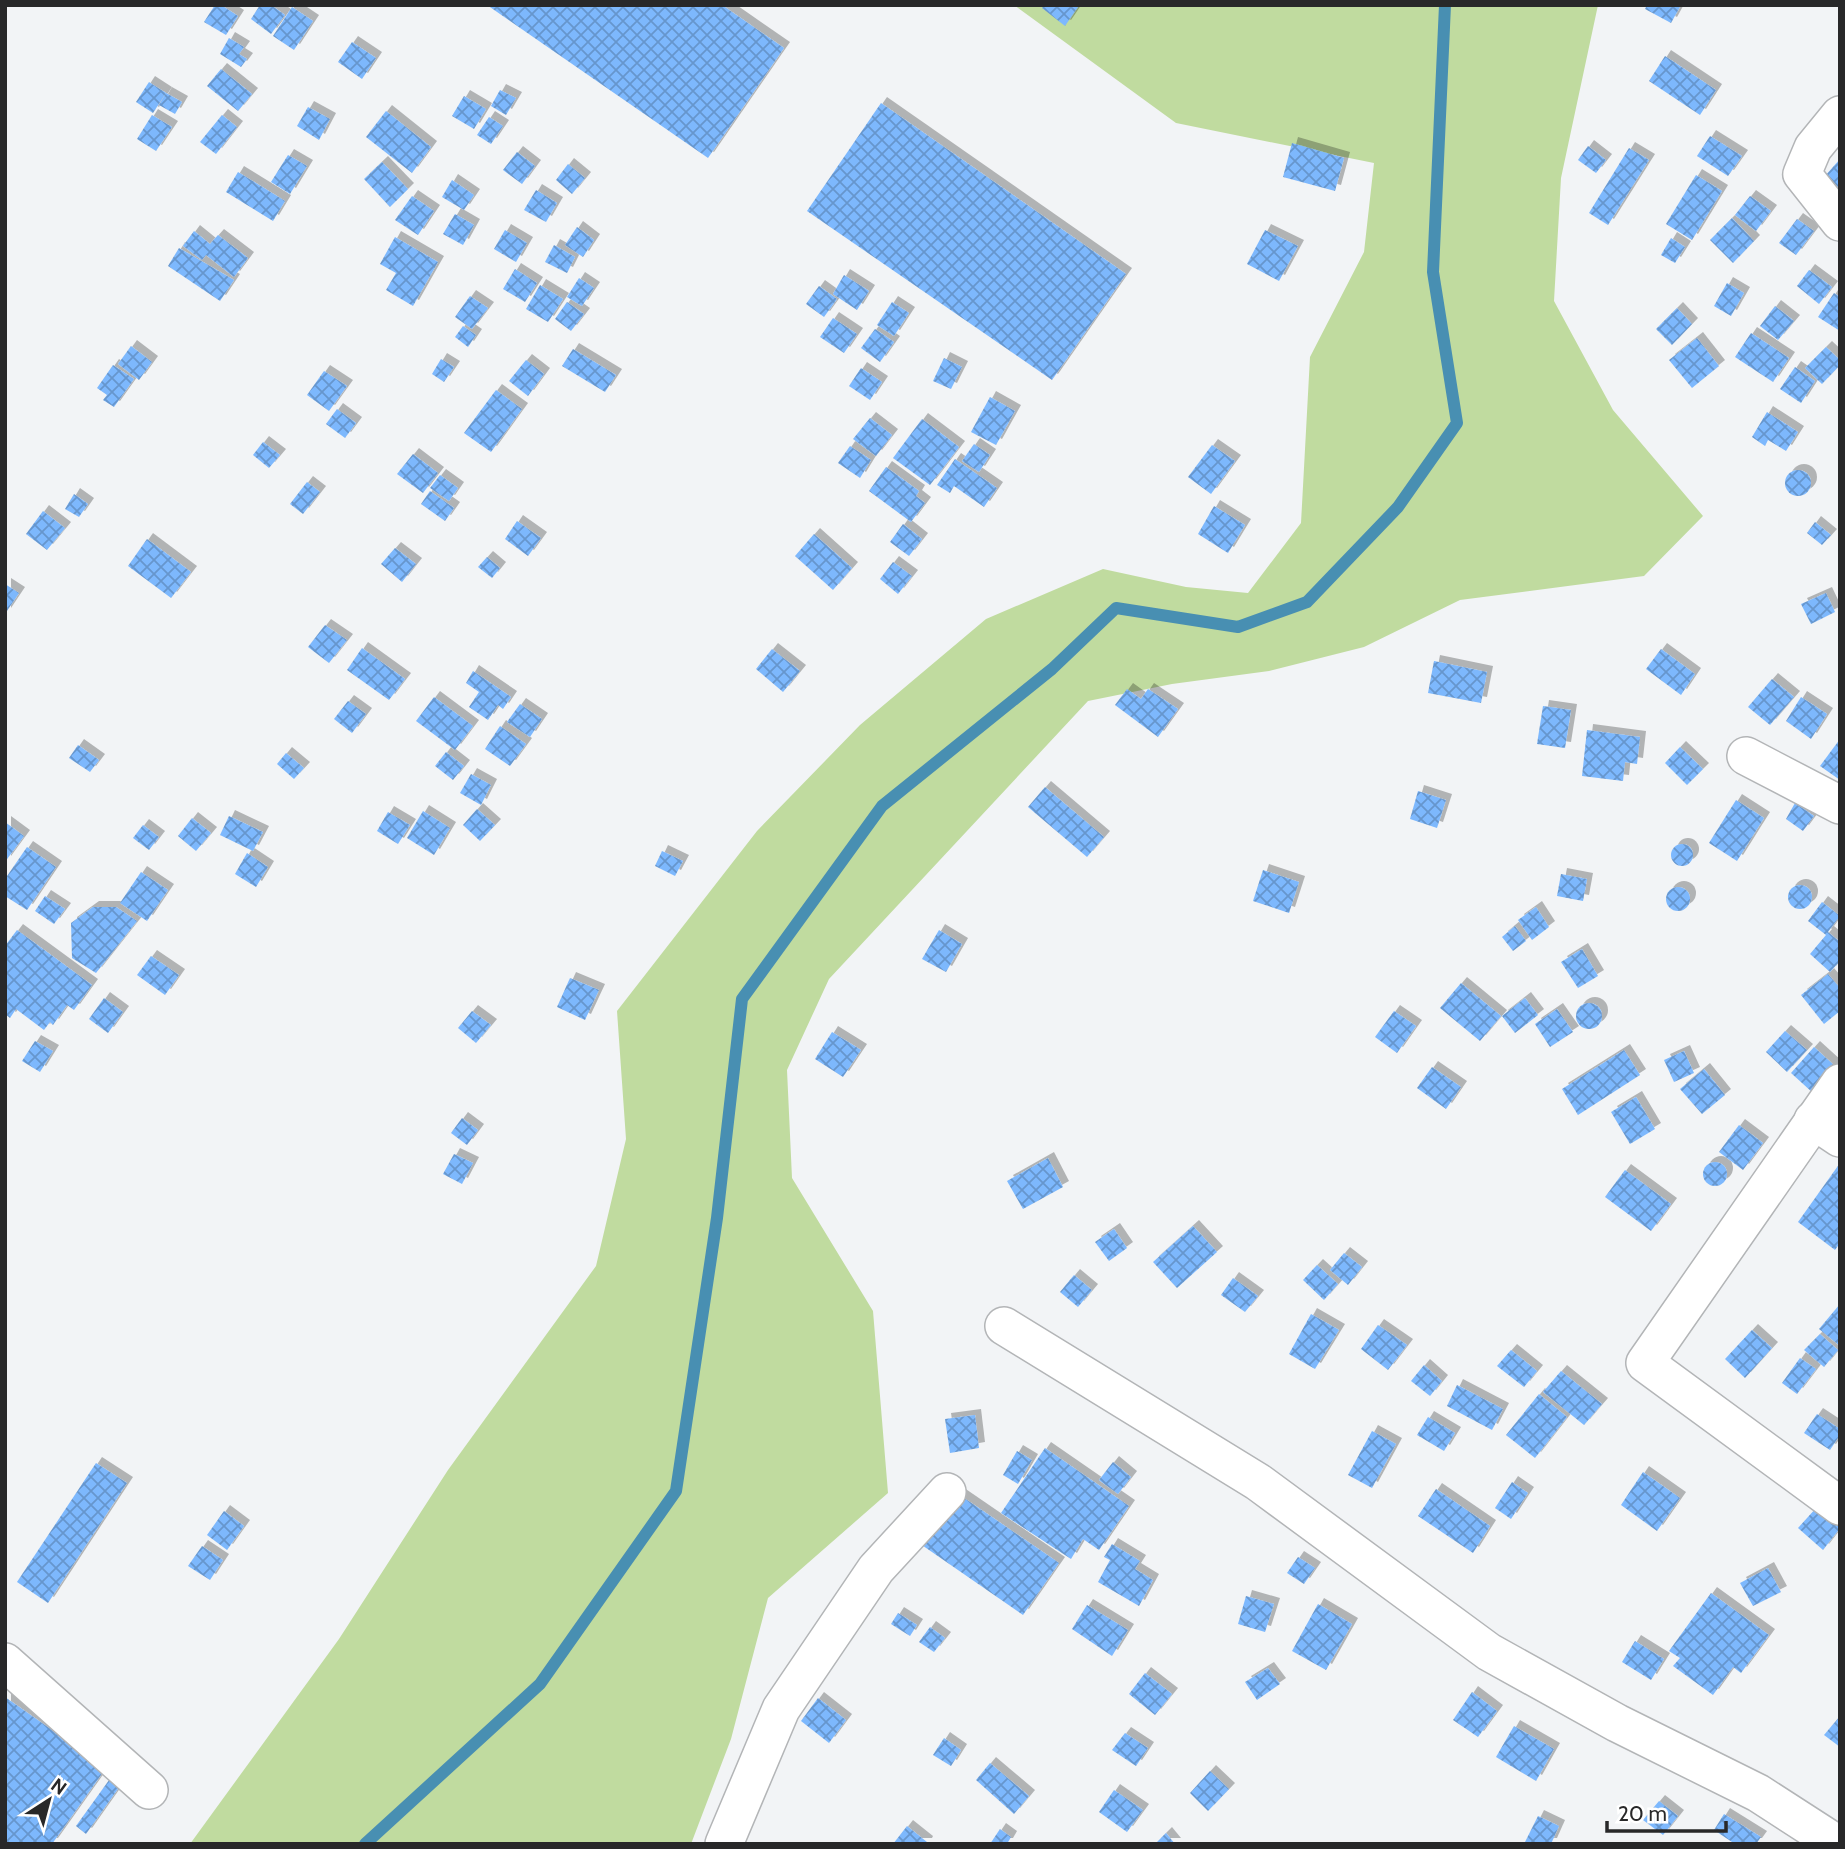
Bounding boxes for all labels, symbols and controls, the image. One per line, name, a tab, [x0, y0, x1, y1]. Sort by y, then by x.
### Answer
north arrow	[14, 1765, 84, 1835]
text: N	[47, 1773, 71, 1800]
scale bar	[1607, 1790, 1726, 1834]
text: 20 m	[1618, 1801, 1667, 1826]

